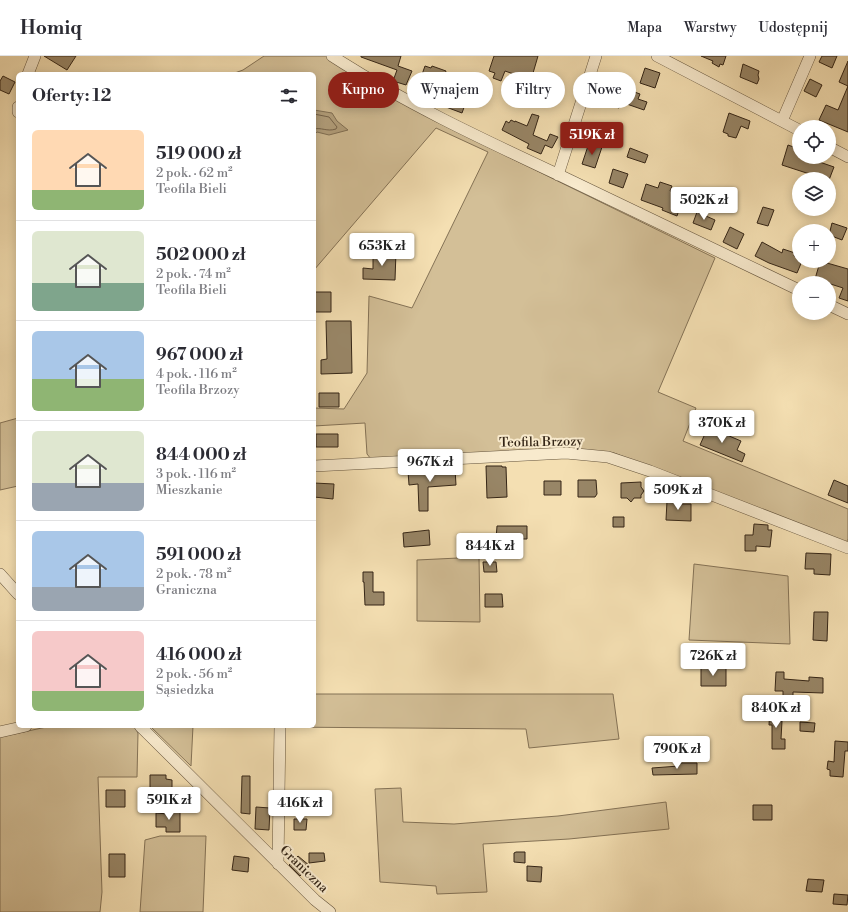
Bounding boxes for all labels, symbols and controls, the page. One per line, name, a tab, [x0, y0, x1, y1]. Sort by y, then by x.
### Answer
text: Homiq	[20, 16, 82, 40]
text: Mapa	[627, 19, 662, 37]
text: Warstwy	[684, 19, 737, 37]
text: Udostępnij	[759, 19, 828, 37]
chip: Kupno	[328, 72, 399, 108]
chip: Wynajem	[407, 72, 493, 108]
chip: Filtry	[501, 72, 565, 108]
chip: Nowe	[573, 72, 636, 108]
text: Oferty: 12	[32, 85, 111, 107]
icon: filters	[278, 85, 300, 107]
map controls	[792, 120, 836, 320]
button: locate	[792, 120, 836, 164]
pin: 519K zł	[555, 122, 629, 156]
text: 519K zł	[569, 127, 615, 143]
text: 519 000 zł	[156, 143, 241, 165]
icon: home	[64, 146, 112, 194]
text: 2 pok. · 62 m²	[156, 165, 233, 181]
button: layers	[792, 172, 836, 216]
text: Teofila Bieli	[156, 181, 227, 197]
pin: 502K zł	[667, 187, 741, 221]
text: 502K zł	[680, 192, 728, 208]
button: +	[792, 224, 836, 268]
pin: 653K zł	[345, 233, 419, 267]
text: 653K zł	[358, 238, 406, 254]
text: 502 000 zł	[156, 244, 246, 266]
icon: home	[64, 247, 112, 295]
text: 2 pok. · 74 m²	[156, 266, 231, 282]
button: −	[792, 276, 836, 320]
text: Teofila Bieli	[156, 282, 227, 298]
text: 967 000 zł	[156, 344, 243, 366]
icon: home	[64, 347, 112, 395]
text: 4 pok. · 116 m²	[156, 366, 237, 382]
text: Teofila Brzozy	[156, 382, 240, 398]
pin: 370K zł	[685, 410, 759, 444]
text: 370K zł	[698, 415, 746, 431]
street label: Teofila Brzozy	[499, 433, 584, 451]
text: 844 000 zł	[156, 444, 246, 466]
icon: home	[64, 447, 112, 495]
pin: 967K zł	[393, 449, 467, 483]
text: 967K zł	[407, 454, 453, 470]
text: 3 pok. · 116 m²	[156, 466, 236, 482]
pin: 509K zł	[641, 477, 715, 511]
text: Mieszkanie	[156, 482, 223, 498]
text: 509K zł	[654, 482, 702, 498]
pin: 844K zł	[453, 533, 527, 567]
text: 844K zł	[465, 538, 515, 554]
text: 591 000 zł	[156, 544, 241, 566]
icon: home	[64, 547, 112, 595]
text: 2 pok. · 78 m²	[156, 566, 232, 582]
text: Graniczna	[156, 582, 217, 598]
pin: 726K zł	[676, 643, 750, 677]
text: 416 000 zł	[156, 644, 242, 666]
icon: home	[64, 647, 112, 695]
text: 726K zł	[690, 648, 736, 664]
text: 2 pok. · 56 m²	[156, 666, 232, 682]
text: Sąsiedzka	[156, 682, 214, 698]
pin: 840K zł	[739, 695, 813, 729]
text: 840K zł	[751, 700, 801, 716]
pin: 790K zł	[640, 736, 714, 770]
text: 790K zł	[653, 741, 701, 757]
pin: 591K zł	[132, 787, 206, 821]
pin: 416K zł	[263, 790, 337, 824]
text: 591K zł	[146, 792, 192, 808]
text: 416K zł	[277, 795, 323, 811]
street label: Graniczna	[277, 842, 332, 896]

